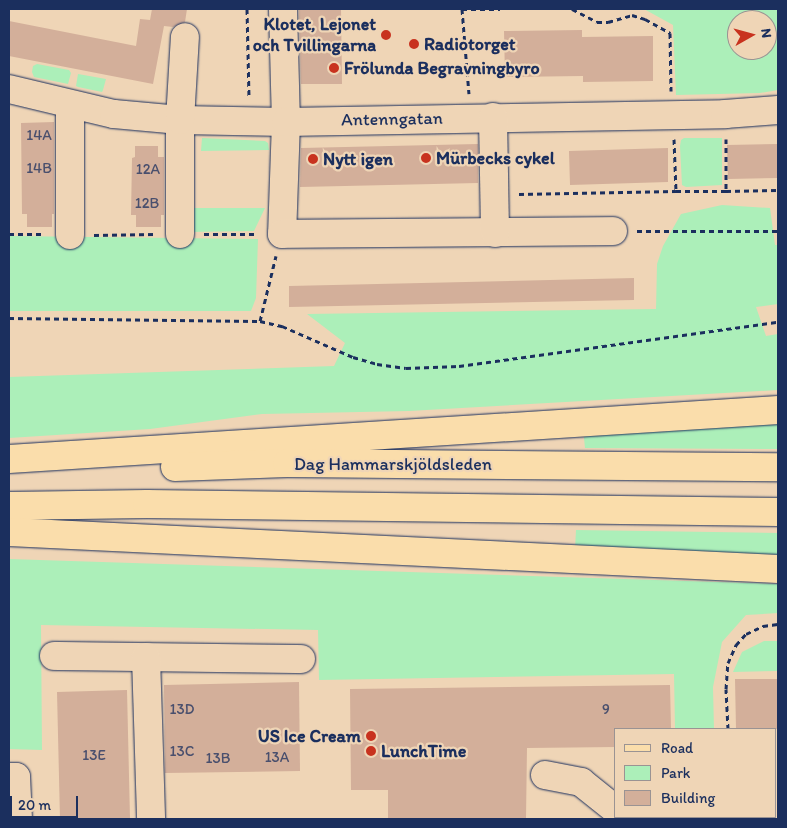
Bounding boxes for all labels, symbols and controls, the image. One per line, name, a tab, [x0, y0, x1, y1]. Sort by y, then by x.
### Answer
north arrow	[727, 10, 777, 60]
place label: Klotet, Lejonet och Tvillingarna	[254, 14, 376, 56]
text: N	[757, 27, 775, 39]
marker: Klotet, Lejonet och Tvillingarna	[380, 29, 392, 41]
place label: Radiotorget	[424, 33, 516, 55]
marker: Radiotorget	[408, 38, 420, 50]
place label: Frölunda Begravningbyro	[344, 57, 539, 79]
marker: Frölunda Begravningbyro	[328, 62, 340, 74]
street label: Antenngatan	[341, 107, 443, 131]
house number: 14A	[26, 127, 52, 145]
place label: Mürbecks cykel	[436, 147, 555, 169]
place label: Nytt igen	[323, 148, 392, 170]
marker: Mürbecks cykel	[420, 152, 432, 164]
marker: Nytt igen	[307, 153, 319, 165]
house number: 14B	[26, 160, 52, 178]
house number: 12A	[136, 161, 160, 179]
house number: 12B	[135, 195, 159, 213]
street label: Dag Hammarskjöldsleden	[294, 453, 492, 475]
house number: 13D	[169, 701, 195, 719]
house number: 9	[602, 701, 610, 719]
place label: US Ice Cream	[257, 725, 361, 747]
legend	[614, 728, 777, 818]
marker: US Ice Cream	[365, 730, 377, 742]
text: Road	[661, 739, 693, 757]
place label: LunchTime	[381, 740, 466, 762]
house number: 13C	[170, 743, 194, 761]
marker: LunchTime	[365, 745, 377, 757]
house number: 13E	[82, 747, 106, 765]
house number: 13A	[265, 749, 289, 767]
house number: 13B	[206, 750, 230, 768]
text: Park	[661, 764, 691, 782]
scale bar	[12, 786, 80, 818]
text: Building	[661, 789, 715, 807]
text: 20 m	[18, 796, 51, 814]

